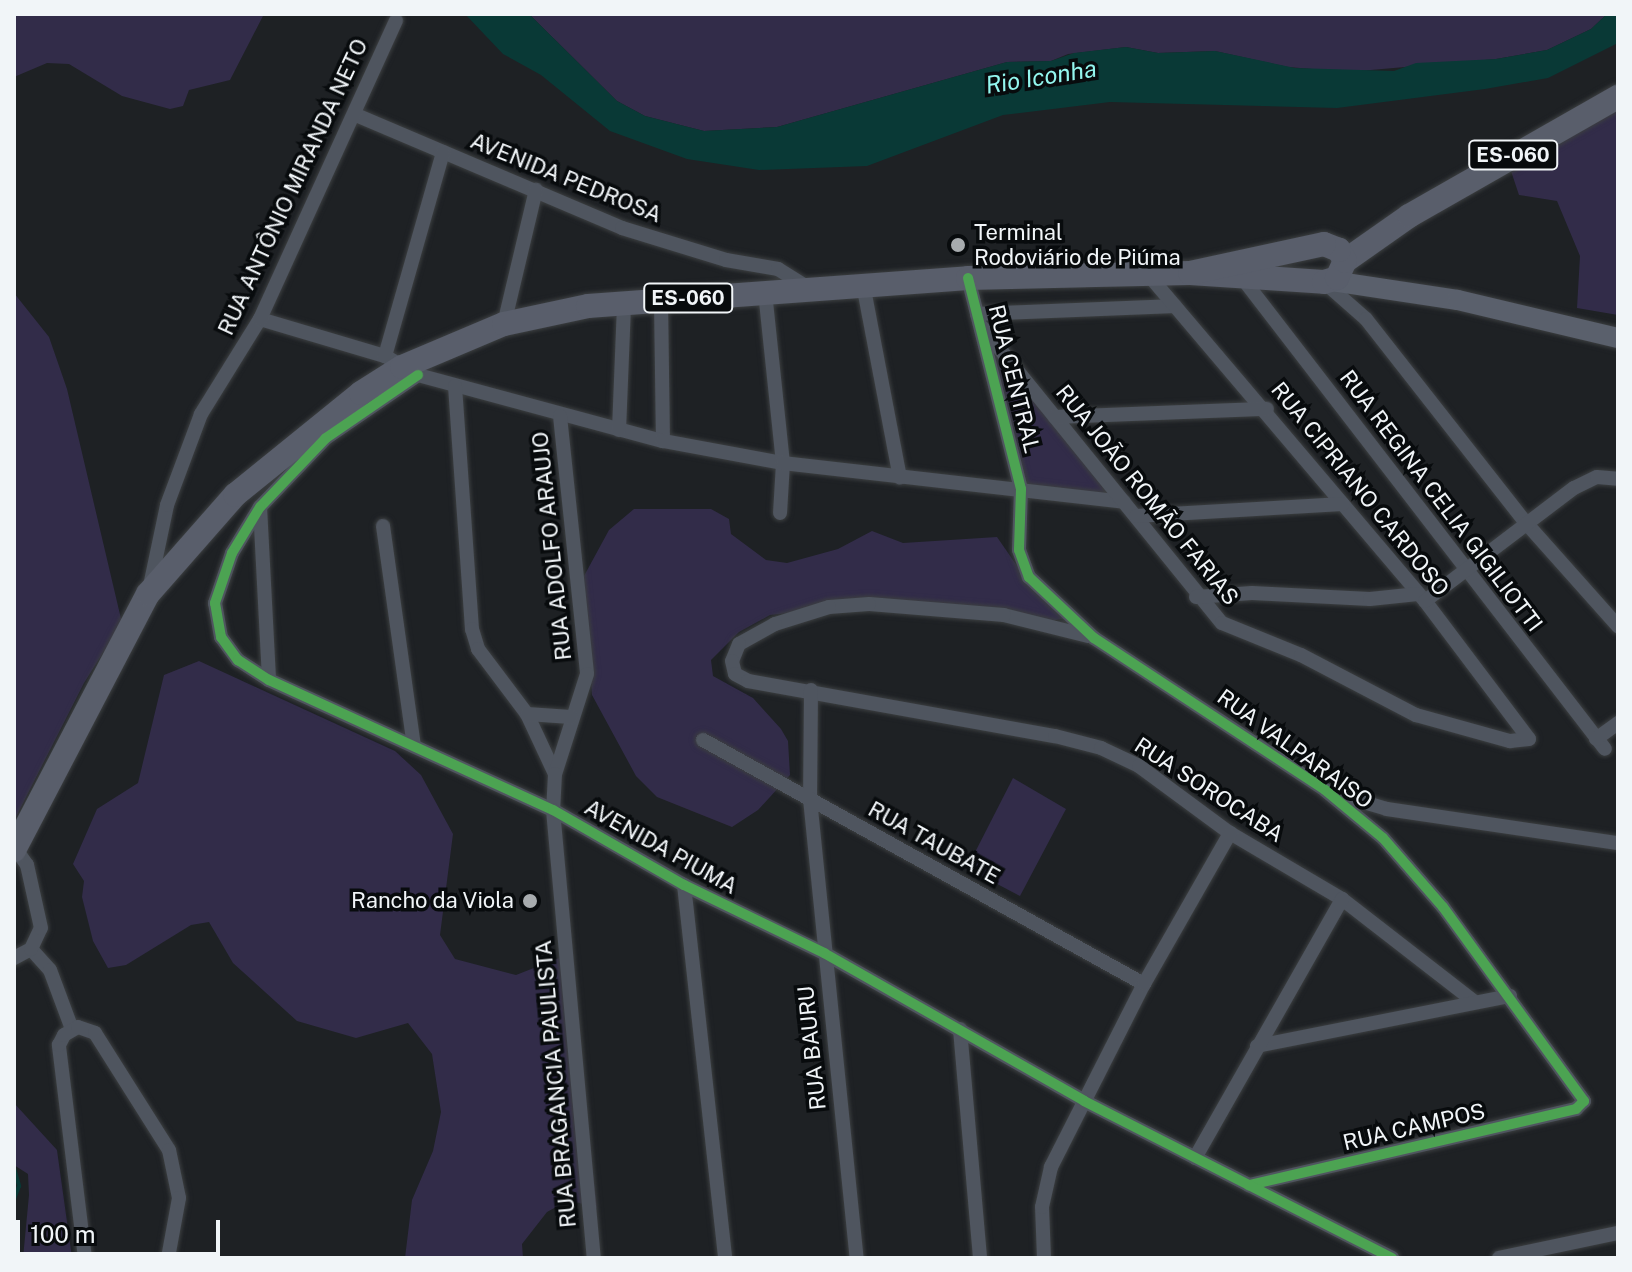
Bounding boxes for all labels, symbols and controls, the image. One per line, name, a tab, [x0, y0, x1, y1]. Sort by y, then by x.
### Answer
street label: RUA ANTÔNIO MIRANDA NETO	[213, 35, 373, 339]
water label: Rio Iconha	[983, 54, 1099, 100]
street label: AVENIDA PEDROSA	[467, 128, 665, 228]
road number: ES-060	[1467, 139, 1559, 171]
place label: Terminal Rodoviário de Piúma	[974, 219, 1181, 270]
marker: Terminal Rodoviário de Piúma	[949, 236, 967, 254]
road number: ES-060	[642, 282, 734, 314]
street label: RUA CENTRAL	[983, 302, 1045, 456]
street label: RUA REGINA CELIA GIGILIOTTI	[1334, 365, 1548, 637]
street label: RUA CIPRIANO CARDOSO	[1266, 377, 1454, 601]
street label: RUA JOÃO ROMÃO FARIAS	[1050, 380, 1244, 610]
street label: RUA ADOLFO ARAUJO	[527, 430, 577, 662]
street label: RUA VALPARAISO	[1212, 684, 1378, 814]
street label: RUA SOROCABA	[1130, 732, 1288, 848]
street label: AVENIDA PIUMA	[580, 794, 742, 900]
street label: RUA TAUBATE	[864, 796, 1004, 890]
place label: Rancho da Viola	[350, 888, 514, 914]
marker: Rancho da Viola	[521, 892, 539, 910]
street label: RUA BRAGANCIA PAULISTA	[530, 939, 582, 1229]
street label: RUA BAURU	[792, 985, 832, 1111]
street label: RUA CAMPOS	[1340, 1098, 1488, 1156]
scale bar	[20, 1204, 224, 1254]
text: 100 m	[30, 1220, 96, 1248]

